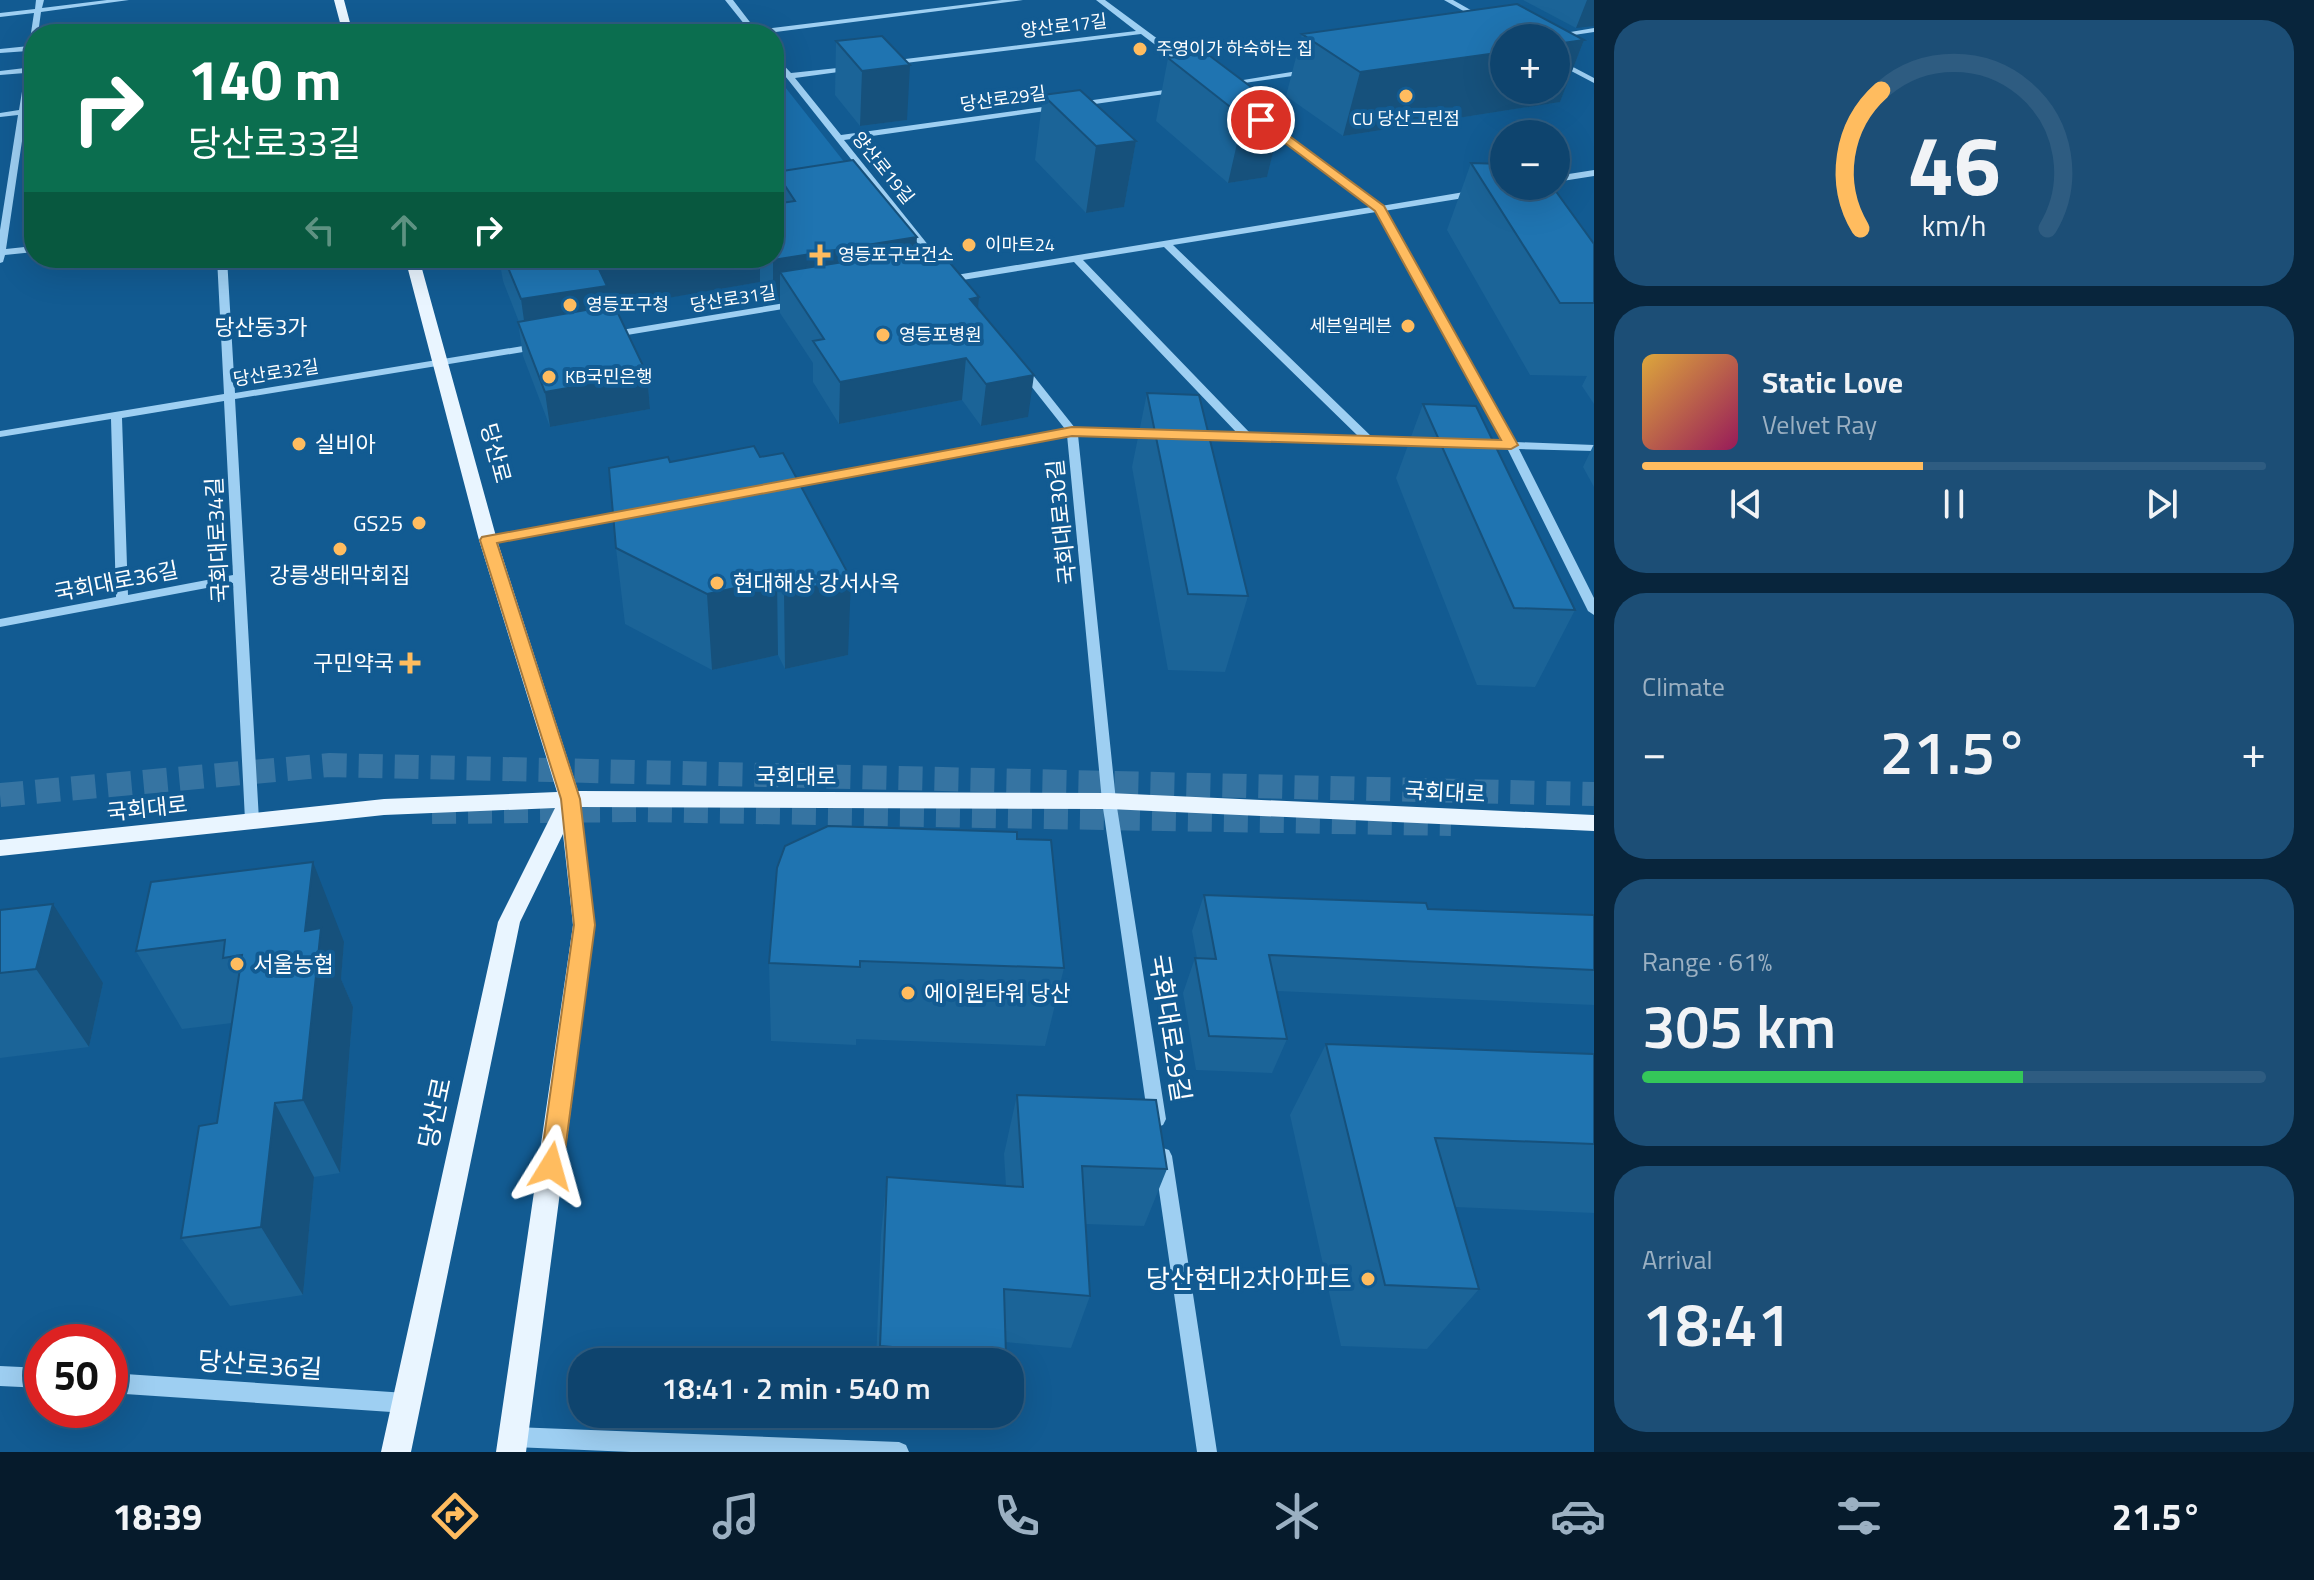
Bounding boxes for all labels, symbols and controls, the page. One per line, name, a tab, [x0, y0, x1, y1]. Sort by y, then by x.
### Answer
street label: 양산로17길	[1019, 7, 1108, 44]
map controls	[1490, 24, 1570, 200]
button: +	[1490, 24, 1570, 104]
place label: 주영이가 하숙하는 집	[1156, 35, 1313, 62]
text: 140 m	[188, 37, 341, 122]
marker: 주영이가 하숙하는 집	[1131, 40, 1149, 58]
icon: right	[56, 56, 160, 160]
street label: 당산로29길	[958, 79, 1048, 118]
pin	[1227, 86, 1295, 154]
marker: CU 당산그린점	[1397, 87, 1415, 105]
icon: arrive	[1239, 98, 1283, 142]
text: 46	[1907, 101, 2001, 227]
place label: CU 당산그린점	[1352, 105, 1460, 132]
text: 당산로33길	[188, 115, 361, 170]
button: −	[1490, 120, 1570, 200]
street label: 양산로19길	[846, 126, 921, 210]
text: km/h	[1922, 204, 1986, 247]
icon: left	[298, 208, 342, 252]
icon: ahead	[382, 208, 426, 252]
icon: right	[466, 208, 510, 252]
place label: 이마트24	[985, 231, 1055, 258]
marker: 이마트24	[960, 236, 978, 254]
place label: 영등포구보건소	[838, 241, 954, 268]
marker: 영등포구보건소	[809, 244, 831, 266]
street label: 당산로31길	[688, 278, 778, 319]
place label: 영등포구청	[586, 291, 669, 318]
marker: 영등포구청	[561, 296, 579, 314]
district label: 당산동3가	[214, 310, 308, 344]
place label: 세븐일레븐	[1309, 312, 1392, 339]
marker: 세븐일레븐	[1399, 317, 1417, 335]
place label: 영등포병원	[899, 321, 982, 348]
marker: 영등포병원	[874, 326, 892, 344]
street label: 당산로32길	[231, 352, 321, 393]
text: Static Love	[1762, 359, 1903, 405]
place label: KB국민은행	[565, 363, 653, 390]
marker: KB국민은행	[540, 368, 558, 386]
text: Velvet Ray	[1762, 405, 1877, 444]
street label: 당산로	[472, 419, 520, 487]
place label: 실비아	[315, 427, 376, 461]
marker: 실비아	[290, 435, 308, 453]
street label: 국회대로30길	[1038, 458, 1084, 586]
street label: 국회대로34길	[197, 476, 237, 604]
icon: previous	[1724, 482, 1768, 526]
icon: pause	[1932, 482, 1976, 526]
icon: next	[2140, 482, 2184, 526]
place label: GS25	[353, 506, 403, 540]
marker: GS25	[410, 514, 428, 532]
marker: 강릉생태막회집	[331, 540, 349, 558]
street label: 국회대로36길	[51, 552, 181, 610]
place label: 강릉생태막회집	[269, 558, 411, 592]
place label: 현대해상 강서사옥	[733, 566, 900, 600]
marker: 현대해상 강서사옥	[708, 574, 726, 592]
place label: 구민약국	[313, 646, 394, 680]
marker: 구민약국	[401, 654, 419, 672]
text: Climate	[1642, 667, 1725, 706]
text: 21.5°	[1880, 706, 2028, 797]
text: −	[1642, 718, 1667, 785]
text: +	[2241, 718, 2266, 785]
street label: 국회대로	[756, 759, 836, 793]
street label: 국회대로	[1404, 773, 1486, 811]
street label: 국회대로	[105, 787, 189, 829]
text: Range · 61%	[1642, 942, 1772, 981]
place label: 서울농협	[253, 947, 334, 981]
street label: 국회대로29길	[1140, 951, 1201, 1104]
marker: 서울농협	[228, 955, 246, 973]
place label: 에이원타워 당산	[924, 976, 1071, 1010]
text: 305 km	[1642, 980, 1836, 1071]
marker: 에이원타워 당산	[899, 984, 917, 1002]
street label: 당산로	[408, 1074, 461, 1152]
position arrow	[509, 1124, 593, 1208]
text: Arrival	[1642, 1240, 1713, 1279]
place label: 당산현대2차아파트	[1146, 1259, 1352, 1298]
marker: 당산현대2차아파트	[1359, 1270, 1377, 1288]
text: 18:41	[1642, 1278, 1791, 1369]
speed limit sign: 50	[24, 1324, 128, 1428]
street label: 당산로36길	[196, 1341, 324, 1388]
text: 18:41 · 2 min · 540 m	[661, 1365, 931, 1411]
icon: directions	[427, 1488, 483, 1544]
icon: music	[708, 1488, 764, 1544]
icon: phone	[989, 1488, 1045, 1544]
icon: climate	[1269, 1488, 1325, 1544]
icon: car	[1550, 1488, 1606, 1544]
icon: filters	[1831, 1488, 1887, 1544]
text: 18:39	[112, 1489, 202, 1544]
text: 21.5°	[2112, 1489, 2202, 1544]

